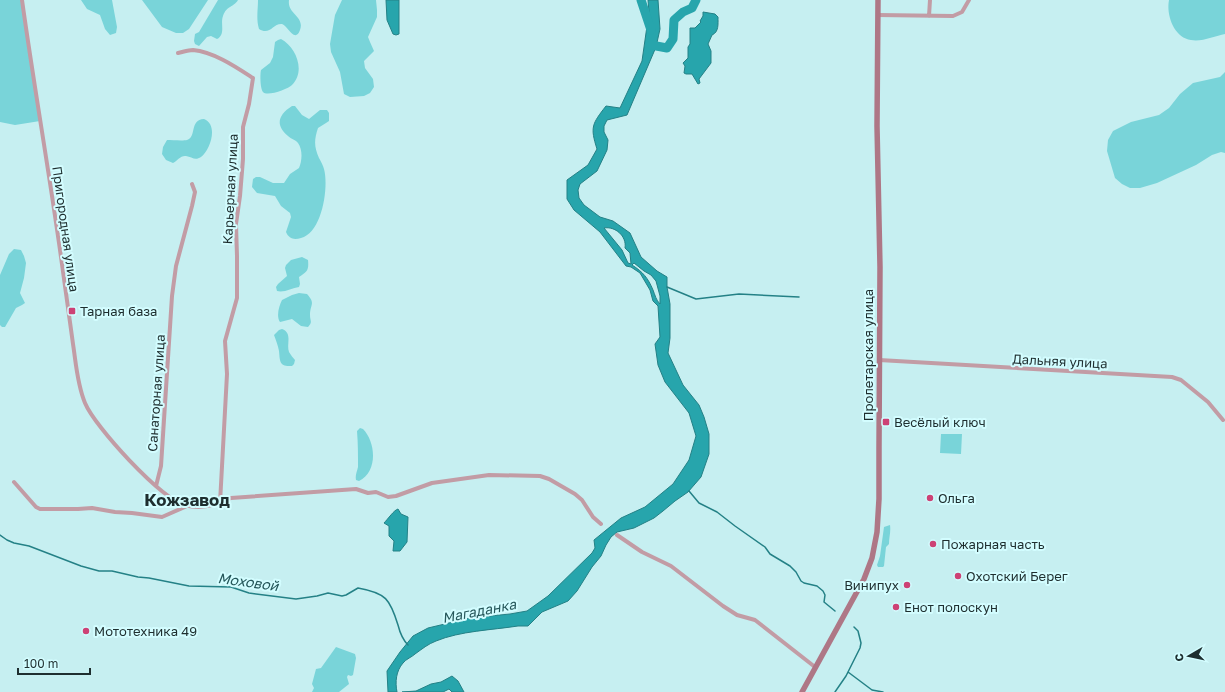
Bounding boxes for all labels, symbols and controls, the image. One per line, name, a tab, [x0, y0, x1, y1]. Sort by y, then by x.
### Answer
street label: Карьерная улица	[219, 133, 241, 245]
street label: Пригородная улица	[49, 165, 83, 293]
street label: Пролетарская улица	[860, 289, 876, 421]
place label: Тарная база	[80, 303, 157, 319]
marker: Тарная база	[67, 306, 77, 316]
street label: Санаторная улица	[144, 334, 168, 452]
street label: Дальняя улица	[1012, 351, 1108, 371]
place label: Весёлый ключ	[894, 414, 986, 430]
marker: Весёлый ключ	[881, 417, 891, 427]
district label: Кожзавод	[144, 489, 230, 510]
place label: Ольга	[938, 490, 975, 506]
marker: Ольга	[925, 493, 935, 503]
place label: Пожарная часть	[941, 536, 1045, 552]
marker: Пожарная часть	[928, 539, 938, 549]
place label: Охотский Берег	[966, 568, 1068, 584]
water label: Моховой	[217, 569, 281, 594]
marker: Охотский Берег	[953, 571, 963, 581]
place label: Винипух	[844, 577, 899, 593]
marker: Винипух	[902, 580, 912, 590]
water label: Магаданка	[441, 595, 518, 626]
place label: Енот полоскун	[904, 599, 998, 615]
marker: Енот полоскун	[891, 602, 901, 612]
place label: Мототехника 49	[94, 623, 197, 639]
marker: Мототехника 49	[81, 626, 91, 636]
north arrow	[1169, 636, 1209, 676]
scale bar	[18, 650, 90, 676]
text: С	[1172, 653, 1186, 663]
text: 100 m	[24, 656, 58, 671]

